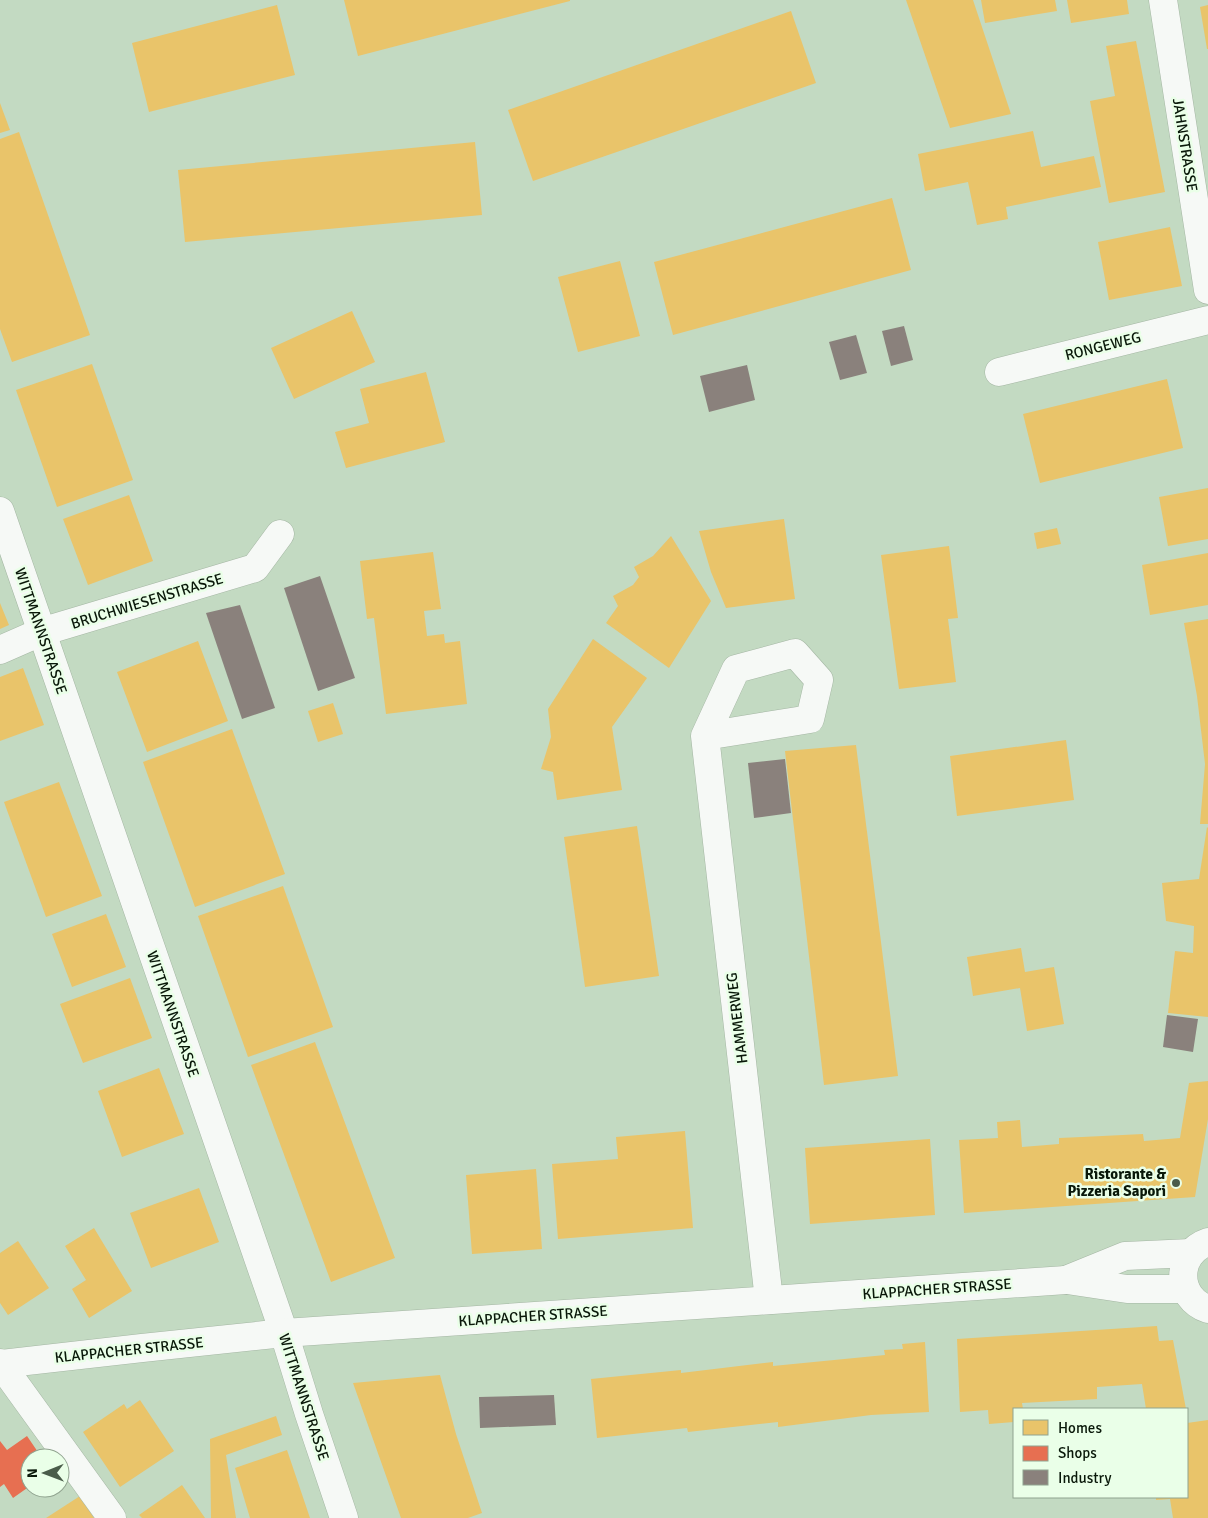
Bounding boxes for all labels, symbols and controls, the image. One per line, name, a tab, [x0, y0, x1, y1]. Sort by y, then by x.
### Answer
street label: JAHNSTRASSE	[1169, 97, 1201, 193]
street label: RONGEWEG	[1063, 328, 1143, 364]
street label: WITTMANNSTRASSE	[11, 565, 71, 697]
street label: BRUCHWIESENSTRASSE	[69, 569, 225, 633]
street label: WITTMANNSTRASSE	[143, 948, 203, 1080]
street label: HAMMERWEG	[722, 971, 752, 1065]
place label: Ristorante & Pizzeria Sapori	[1068, 1165, 1166, 1200]
marker: Ristorante & Pizzeria Sapori	[1170, 1177, 1182, 1189]
street label: KLAPPACHER STRASSE	[862, 1275, 1012, 1303]
street label: KLAPPACHER STRASSE	[458, 1302, 608, 1330]
street label: WITTMANNSTRASSE	[275, 1331, 333, 1463]
street label: KLAPPACHER STRASSE	[54, 1333, 204, 1367]
legend	[1013, 1408, 1188, 1498]
text: Homes	[1058, 1419, 1102, 1437]
text: Shops	[1058, 1444, 1097, 1462]
north arrow	[20, 1448, 70, 1498]
text: N	[24, 1468, 41, 1478]
text: Industry	[1058, 1469, 1111, 1487]

